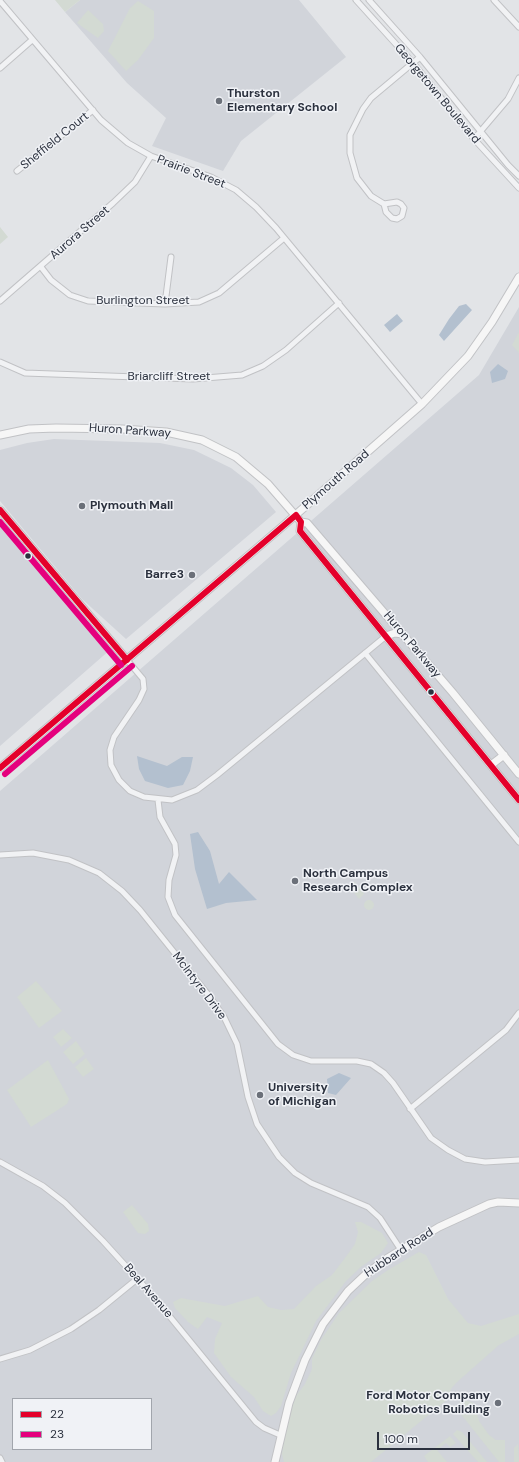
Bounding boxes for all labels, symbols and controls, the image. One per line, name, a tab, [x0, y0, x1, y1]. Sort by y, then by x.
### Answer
street label: Georgetown Boulevard	[391, 41, 483, 147]
place label: Thurston Elementary School	[227, 87, 337, 115]
marker: Thurston Elementary School	[214, 96, 224, 106]
street label: Sheffield Court	[18, 109, 92, 173]
street label: Prairie Street	[155, 152, 227, 192]
street label: Aurora Street	[47, 203, 113, 263]
street label: Burlington Street	[96, 294, 190, 308]
street label: Briarcliff Street	[127, 370, 211, 384]
street label: Huron Parkway	[89, 421, 171, 441]
street label: Plymouth Road	[300, 447, 372, 513]
place label: Plymouth Mall	[90, 499, 173, 513]
marker: Plymouth Mall	[77, 501, 87, 511]
unlabelled marker	[23, 551, 33, 561]
place label: Barre3	[145, 568, 184, 582]
marker: Barre3	[187, 570, 197, 580]
street label: Huron Parkway	[380, 609, 444, 681]
unlabelled marker	[426, 687, 436, 697]
place label: North Campus Research Complex	[303, 867, 413, 895]
marker: North Campus Research Complex	[290, 876, 300, 886]
street label: McIntyre Drive	[169, 949, 229, 1023]
place label: University of Michigan	[268, 1081, 336, 1109]
marker: University of Michigan	[255, 1090, 265, 1100]
street label: Hubbard Road	[362, 1225, 436, 1281]
street label: Beal Avenue	[121, 1261, 175, 1321]
place label: Ford Motor Company Robotics Building	[366, 1389, 490, 1417]
legend	[12, 1398, 152, 1450]
marker: Ford Motor Company Robotics Building	[493, 1398, 503, 1408]
text: 22	[50, 1406, 64, 1422]
scale bar	[379, 1424, 472, 1450]
text: 23	[50, 1426, 64, 1442]
text: 100 m	[384, 1431, 418, 1447]

